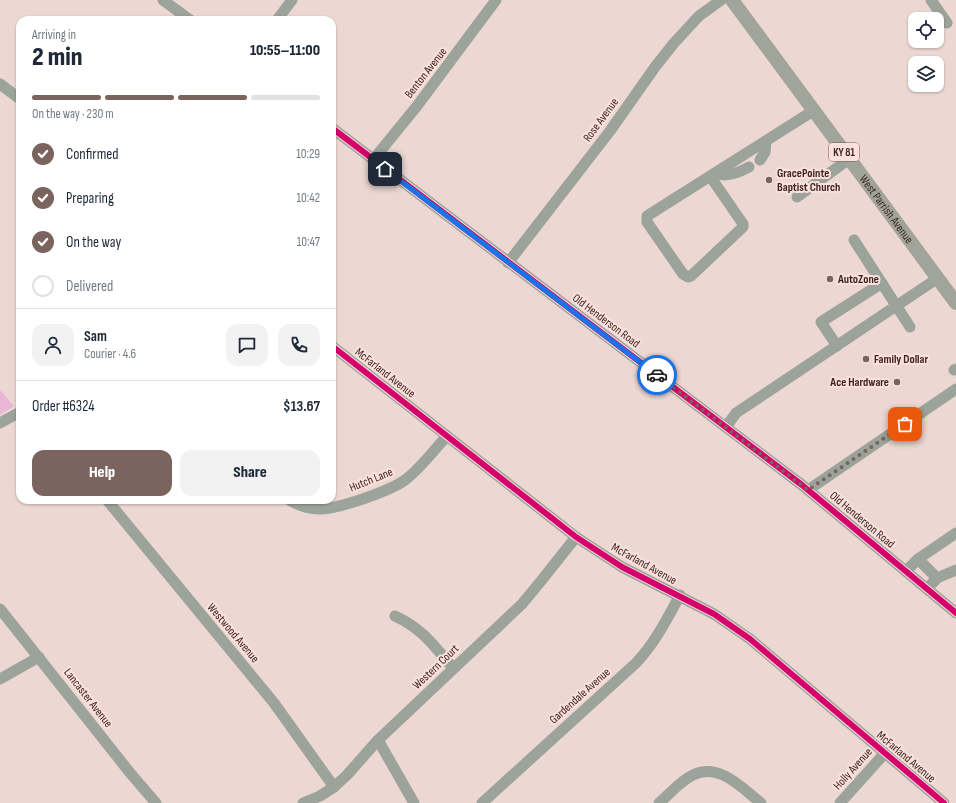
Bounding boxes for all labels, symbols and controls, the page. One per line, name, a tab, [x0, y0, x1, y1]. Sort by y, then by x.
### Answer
map controls	[908, 12, 944, 92]
button: locate	[908, 12, 944, 48]
text: Arriving in	[32, 27, 76, 43]
text: 10:55–11:00	[250, 41, 320, 60]
text: 2 min	[32, 42, 82, 73]
street label: Benton Avenue	[402, 44, 451, 101]
button: layers	[908, 56, 944, 92]
street label: Rose Avenue	[580, 95, 622, 145]
text: On the way · 230 m	[32, 106, 114, 122]
icon: check	[32, 143, 54, 165]
road number: KY 81	[829, 143, 859, 161]
text: Confirmed	[66, 145, 119, 164]
text: 10:29	[296, 146, 320, 162]
pin	[368, 152, 402, 186]
icon: home	[374, 158, 396, 180]
place label: GracePointe Baptist Church	[777, 166, 840, 195]
street label: West Parrish Avenue	[856, 172, 917, 247]
marker: GracePointe Baptist Church	[764, 175, 774, 185]
icon: check	[32, 187, 54, 209]
text: Preparing	[66, 189, 114, 208]
text: 10:42	[296, 190, 320, 206]
icon: check	[32, 231, 54, 253]
text: On the way	[66, 233, 121, 252]
text: 10:47	[297, 234, 320, 250]
place label: AutoZone	[837, 272, 879, 287]
marker: AutoZone	[825, 274, 835, 284]
text: Delivered	[66, 277, 113, 296]
street label: Old Henderson Road	[569, 291, 643, 351]
button: person	[32, 324, 74, 366]
button: chat	[226, 324, 268, 366]
button: phone	[278, 324, 320, 366]
text: Sam	[84, 327, 107, 346]
street label: McFarland Avenue	[352, 345, 418, 401]
text: Courier · 4.6	[84, 346, 136, 362]
place label: Family Dollar	[874, 352, 928, 367]
marker: Family Dollar	[861, 354, 871, 364]
courier	[637, 355, 677, 395]
icon: car	[646, 364, 668, 386]
place label: Ace Hardware	[829, 375, 889, 390]
marker: Ace Hardware	[892, 377, 902, 387]
text: Order #6324	[32, 397, 95, 416]
text: $13.67	[283, 397, 320, 416]
pin	[888, 407, 922, 441]
icon: bag	[894, 413, 916, 435]
button: Help	[32, 450, 172, 496]
button: Share	[180, 450, 320, 496]
street label: Hutch Lane	[347, 464, 395, 495]
street label: Old Henderson Road	[826, 488, 898, 552]
street label: McFarland Avenue	[609, 540, 680, 588]
street label: Westwood Avenue	[204, 600, 262, 666]
street label: Western Court	[410, 641, 463, 693]
street label: Lancaster Avenue	[60, 665, 116, 731]
street label: Gardendale Avenue	[546, 665, 614, 727]
street label: McFarland Avenue	[873, 728, 939, 786]
street label: Holly Avenue	[830, 745, 876, 793]

